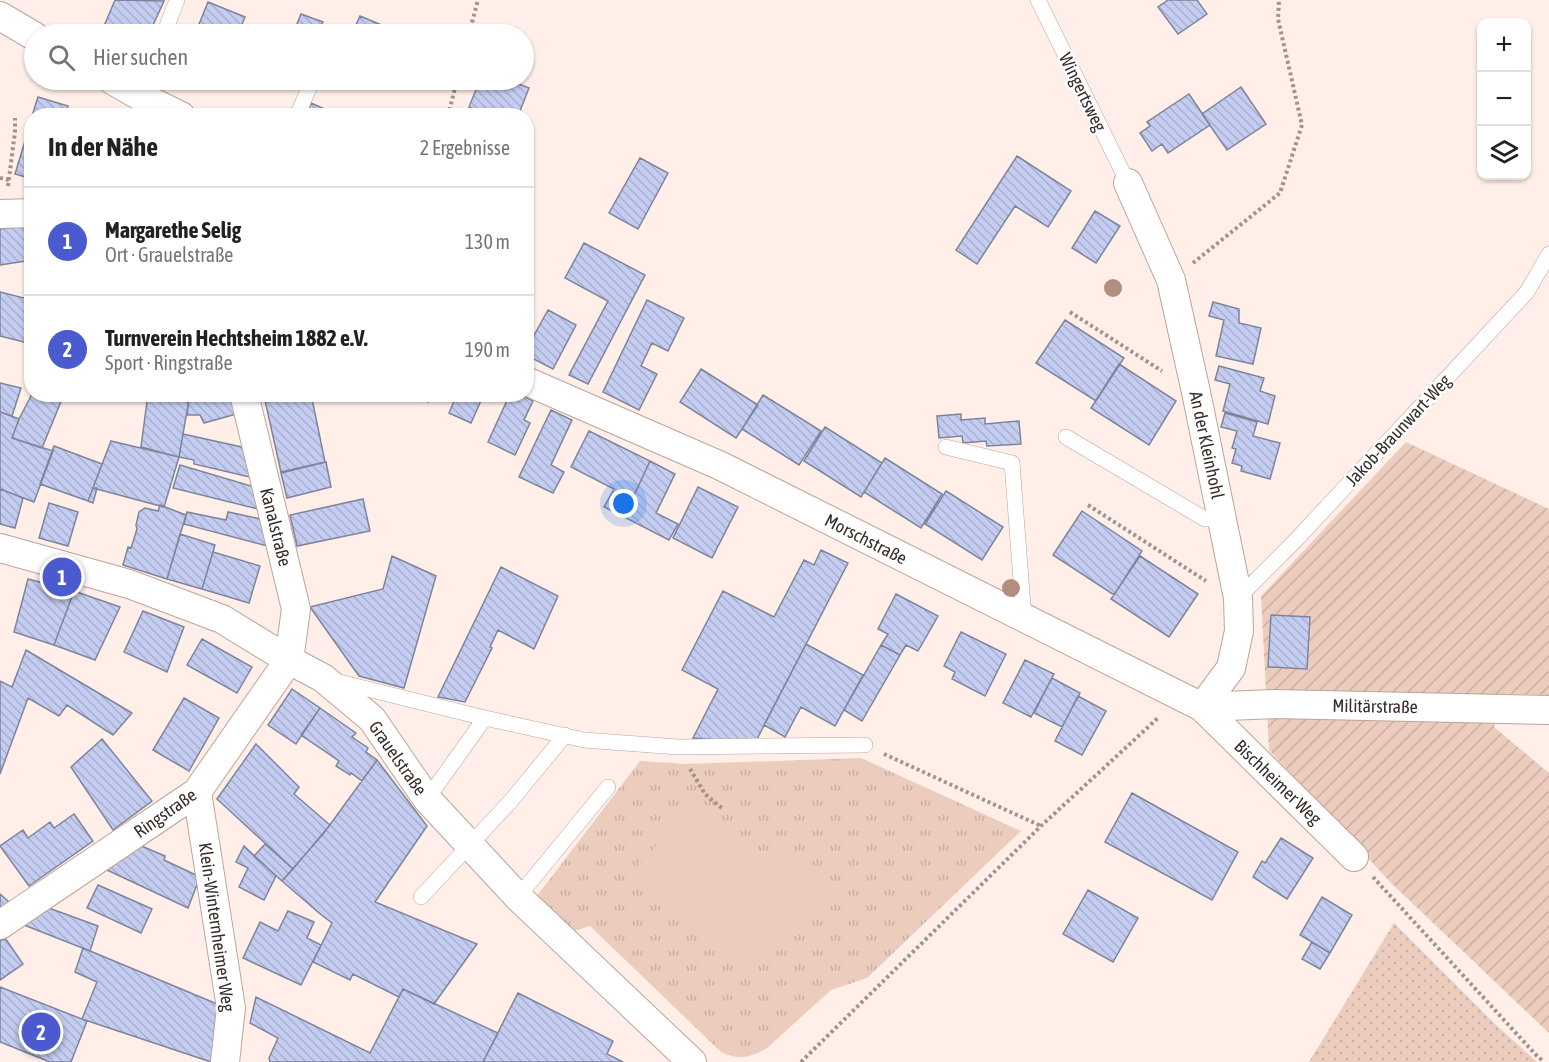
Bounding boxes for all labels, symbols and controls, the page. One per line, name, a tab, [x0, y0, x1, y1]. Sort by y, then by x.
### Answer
map controls	[1477, 18, 1531, 180]
button: +	[1477, 18, 1531, 72]
search box	[24, 24, 534, 90]
icon: search	[45, 41, 78, 74]
text: Hier suchen	[93, 44, 188, 70]
street label: Wingertsweg	[1055, 49, 1111, 135]
button: −	[1477, 72, 1531, 126]
button: layers	[1477, 126, 1531, 180]
text: In der Nähe	[48, 132, 158, 162]
text: 2 Ergebnisse	[420, 136, 510, 159]
text: Margarethe Selig	[105, 217, 241, 243]
text: 1	[63, 230, 72, 253]
text: 130 m	[465, 230, 510, 253]
text: Ort · Grauelstraße	[105, 243, 233, 266]
text: Turnverein Hechtsheim 1882 e.V.	[105, 325, 368, 351]
text: 2	[63, 338, 72, 361]
text: 190 m	[465, 338, 510, 361]
text: Sport · Ringstraße	[105, 351, 233, 374]
street label: Jakob-Braunwart-Weg	[1341, 370, 1455, 490]
street label: An der Kleinhohl	[1185, 389, 1229, 501]
street label: Kanalstraße	[256, 486, 296, 568]
your location	[609, 489, 638, 518]
street label: Morschstraße	[822, 509, 910, 569]
pin: 1	[42, 554, 82, 600]
street label: Militärstraße	[1332, 695, 1418, 717]
street label: Grauelstraße	[365, 717, 431, 799]
street label: Bischheimer Weg	[1230, 735, 1326, 829]
street label: Ringstraße	[130, 784, 200, 842]
street label: Klein-Winternheimer Weg	[195, 841, 239, 1013]
pin: 2	[22, 1010, 60, 1054]

